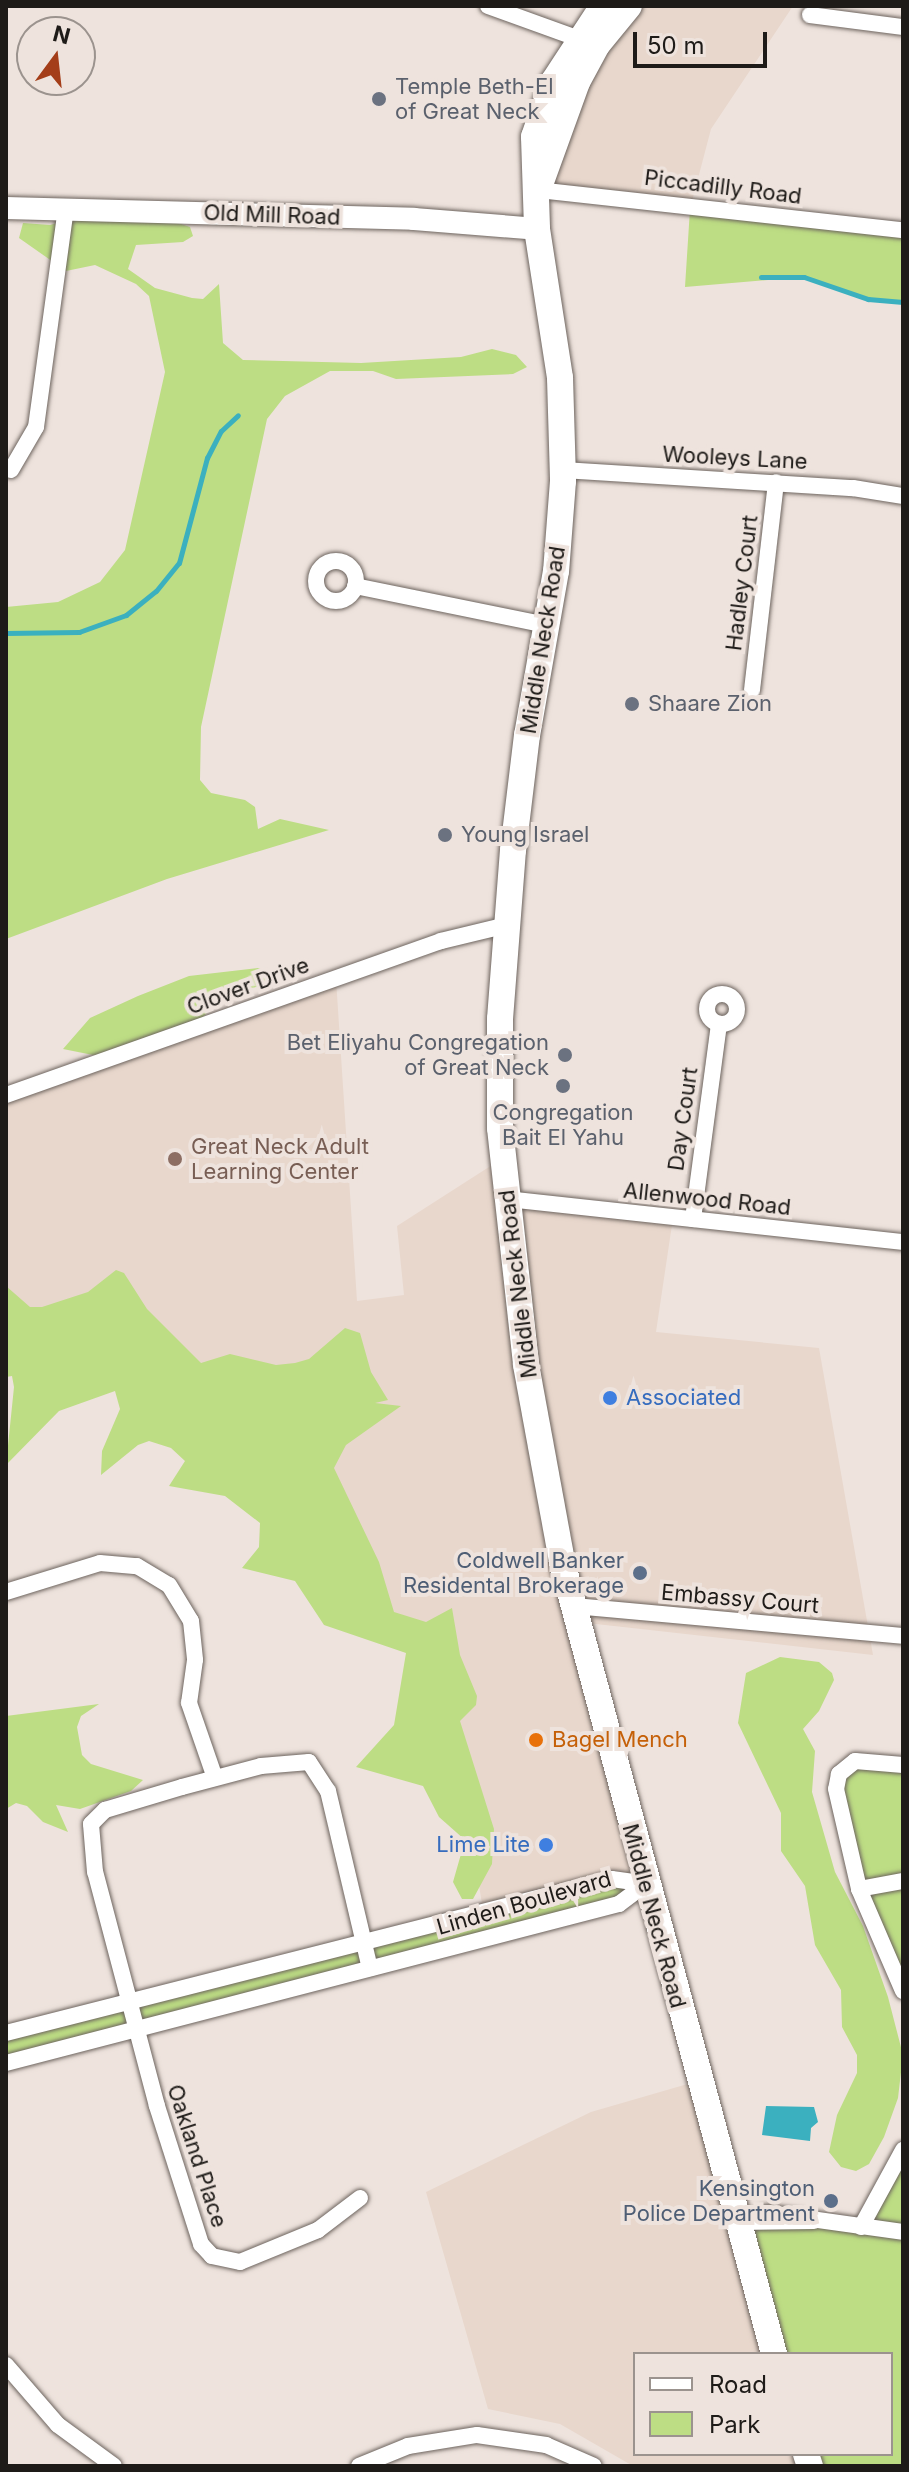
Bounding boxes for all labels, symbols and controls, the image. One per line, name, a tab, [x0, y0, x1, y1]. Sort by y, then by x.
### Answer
north arrow	[16, 16, 96, 96]
scale bar	[637, 16, 771, 66]
text: N	[50, 20, 73, 49]
text: 50 m	[647, 31, 705, 60]
place label: Temple Beth-El of Great Neck	[395, 73, 553, 124]
marker: Temple Beth-El of Great Neck	[370, 90, 388, 108]
street label: Piccadilly Road	[643, 164, 803, 210]
street label: Old Mill Road	[203, 199, 341, 231]
street label: Wooleys Lane	[662, 441, 808, 475]
street label: Hadley Court	[721, 514, 763, 652]
street label: Middle Neck Road	[515, 544, 571, 736]
place label: Shaare Zion	[648, 691, 772, 717]
marker: Shaare Zion	[623, 695, 641, 713]
place label: Young Israel	[461, 822, 589, 848]
marker: Young Israel	[436, 826, 454, 844]
street label: Clover Drive	[183, 952, 313, 1020]
place label: Bet Eliyahu Congregation of Great Neck	[287, 1029, 549, 1080]
marker: Bet Eliyahu Congregation of Great Neck	[556, 1046, 574, 1064]
street label: Day Court	[663, 1065, 703, 1173]
marker: Congregation Bait El Yahu	[554, 1077, 572, 1095]
place label: Congregation Bait El Yahu	[492, 1099, 634, 1150]
place label: Great Neck Adult Learning Center	[191, 1133, 369, 1184]
marker: Great Neck Adult Learning Center	[166, 1150, 184, 1168]
street label: Allenwood Road	[622, 1177, 792, 1221]
street label: Middle Neck Road	[493, 1188, 543, 1380]
place label: Associated	[626, 1385, 741, 1411]
marker: Associated	[601, 1389, 619, 1407]
place label: Coldwell Banker Residental Brokerage	[403, 1547, 624, 1598]
marker: Coldwell Banker Residental Brokerage	[631, 1564, 649, 1582]
street label: Embassy Court	[660, 1579, 820, 1619]
place label: Bagel Mench	[552, 1727, 688, 1753]
marker: Bagel Mench	[527, 1731, 545, 1749]
street label: Middle Neck Road	[617, 1821, 691, 2011]
place label: Lime Lite	[436, 1832, 530, 1858]
marker: Lime Lite	[537, 1836, 555, 1854]
street label: Linden Boulevard	[434, 1865, 614, 1941]
street label: Oakland Place	[161, 2081, 233, 2231]
place label: Kensington Police Department	[623, 2175, 815, 2226]
marker: Kensington Police Department	[822, 2192, 840, 2210]
legend	[633, 2352, 893, 2456]
text: Road	[709, 2370, 767, 2399]
text: Park	[709, 2410, 760, 2439]

